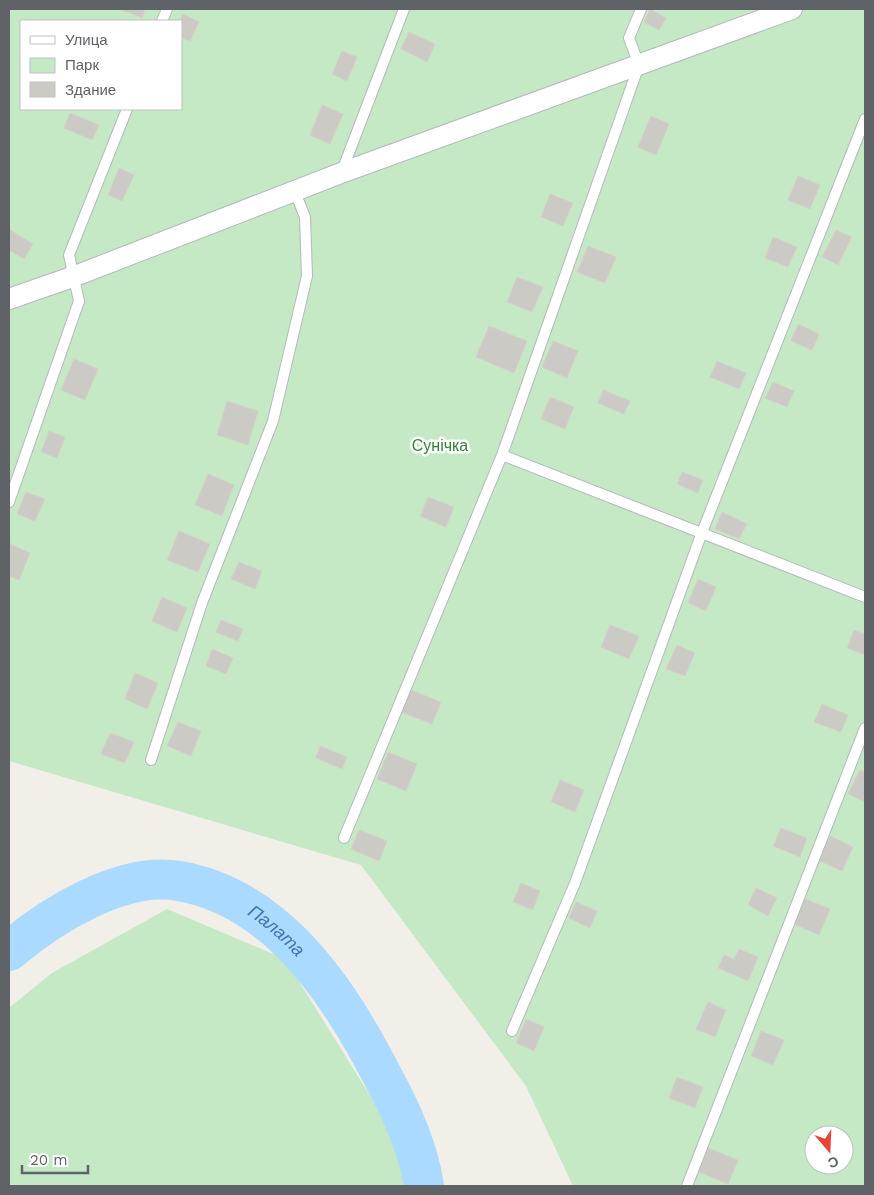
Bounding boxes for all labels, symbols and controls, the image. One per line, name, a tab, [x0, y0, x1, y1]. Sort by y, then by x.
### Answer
legend	[20, 20, 182, 110]
text: Улица	[65, 31, 108, 49]
text: Парк	[65, 56, 99, 74]
text: Здание	[65, 81, 116, 99]
park label: Сунічка	[412, 436, 468, 455]
water label: Палата	[245, 900, 309, 960]
north arrow	[804, 1125, 854, 1175]
scale bar	[22, 1142, 89, 1174]
text: 20 m	[30, 1151, 68, 1169]
text: С	[826, 1153, 841, 1172]

